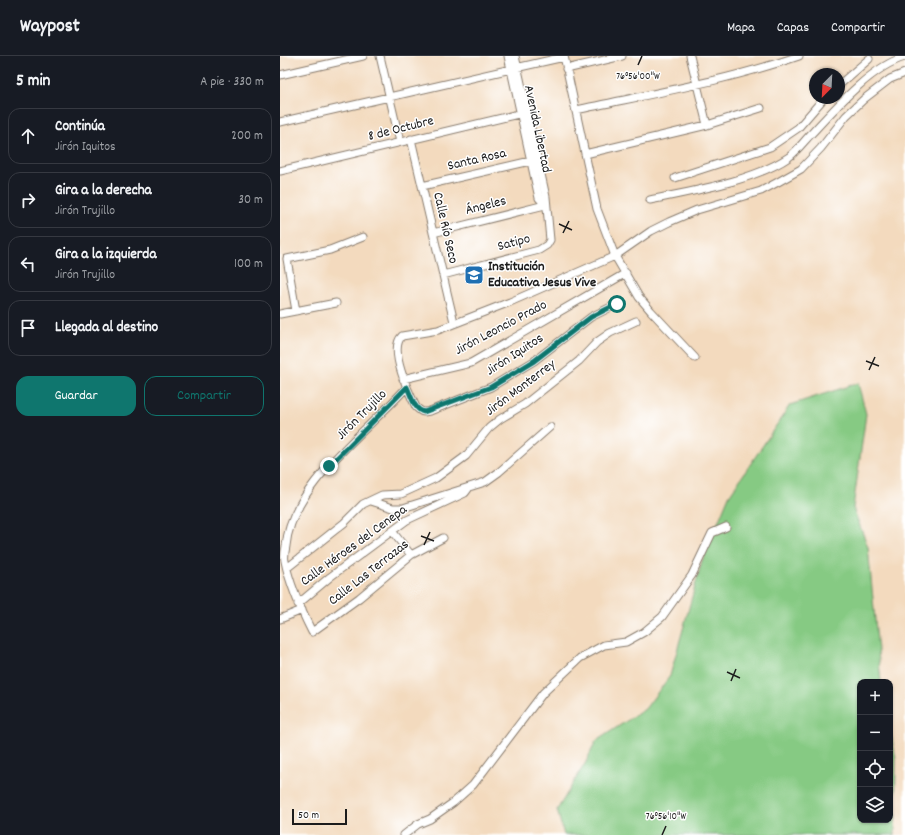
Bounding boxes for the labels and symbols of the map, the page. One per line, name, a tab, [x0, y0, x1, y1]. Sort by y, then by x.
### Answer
north arrow	[809, 68, 845, 104]
text: 76°56'00"W	[616, 70, 660, 84]
street label: Avenida Libertad	[518, 83, 556, 175]
street label: 8 de Octubre	[366, 111, 436, 147]
street label: Santa Rosa	[446, 143, 509, 176]
street label: Calle Río Seco	[427, 190, 463, 266]
street label: Ángeles	[464, 191, 509, 221]
street label: Satipo	[495, 229, 533, 257]
place label: Institución Educativa Jesus Vive	[488, 257, 596, 293]
school or university icon: Institución Educativa Jesus Vive	[463, 264, 485, 286]
street label: Jirón Leoncio Prado	[451, 295, 551, 361]
route start	[608, 295, 626, 313]
street label: Jirón Iquitos	[482, 329, 548, 381]
street label: Jirón Monterrey	[482, 355, 561, 421]
street label: Jirón Trujillo	[332, 385, 392, 445]
route end	[320, 457, 338, 475]
street label: Calle Héroes del Cenepa	[297, 500, 412, 592]
street label: Calle Las Terrazas	[324, 535, 414, 611]
scale bar	[292, 807, 347, 826]
text: 76°56'10"W	[646, 810, 686, 824]

